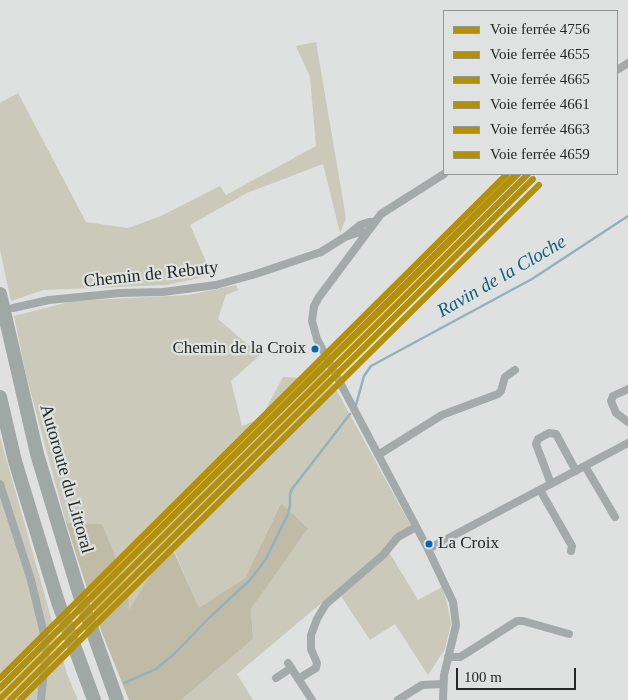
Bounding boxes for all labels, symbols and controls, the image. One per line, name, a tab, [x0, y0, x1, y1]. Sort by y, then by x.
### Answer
legend	[443, 10, 618, 175]
text: Voie ferrée 4756	[490, 21, 590, 37]
text: Voie ferrée 4655	[490, 46, 590, 62]
text: Voie ferrée 4665	[490, 71, 590, 87]
text: Voie ferrée 4661	[490, 96, 590, 112]
text: Voie ferrée 4663	[490, 121, 590, 137]
text: Voie ferrée 4659	[490, 146, 590, 162]
water label: Ravin de la Cloche	[433, 231, 571, 323]
street label: Chemin de Rebuty	[83, 257, 219, 293]
place label: Chemin de la Croix	[172, 339, 306, 359]
marker: Chemin de la Croix	[310, 344, 320, 354]
street label: Autoroute du Littoral	[34, 402, 98, 556]
place label: La Croix	[438, 534, 499, 554]
marker: La Croix	[424, 539, 434, 549]
scale bar	[458, 658, 578, 690]
text: 100 m	[464, 669, 502, 685]

